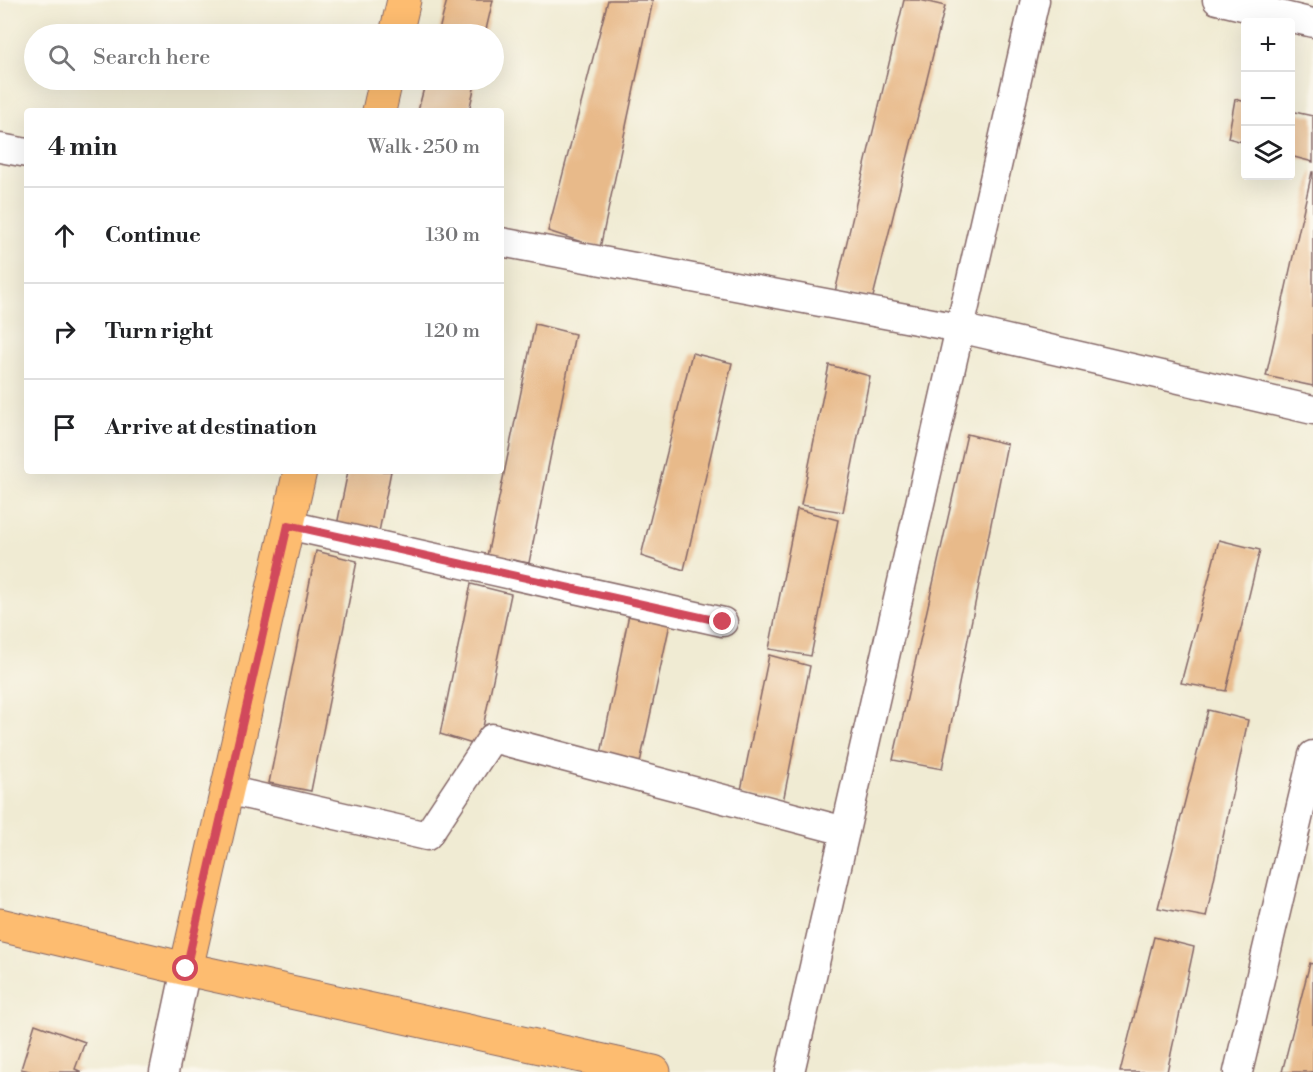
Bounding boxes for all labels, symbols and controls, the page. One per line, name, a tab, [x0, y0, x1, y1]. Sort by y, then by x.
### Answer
map controls	[1241, 18, 1295, 180]
button: +	[1241, 18, 1295, 72]
search box	[24, 24, 504, 90]
icon: search	[45, 41, 78, 74]
text: Search here	[93, 44, 210, 71]
button: −	[1241, 72, 1295, 126]
button: layers	[1241, 126, 1295, 180]
text: 4 min	[48, 131, 118, 163]
text: Walk · 250 m	[368, 135, 480, 160]
icon: ahead	[48, 219, 81, 252]
text: Continue	[105, 222, 201, 249]
text: 130 m	[425, 223, 480, 248]
icon: right	[48, 315, 81, 348]
text: Turn right	[105, 318, 213, 345]
text: 120 m	[425, 319, 480, 344]
icon: arrive	[48, 411, 81, 444]
text: Arrive at destination	[105, 414, 317, 441]
route end	[709, 608, 735, 634]
route start	[172, 955, 198, 981]

